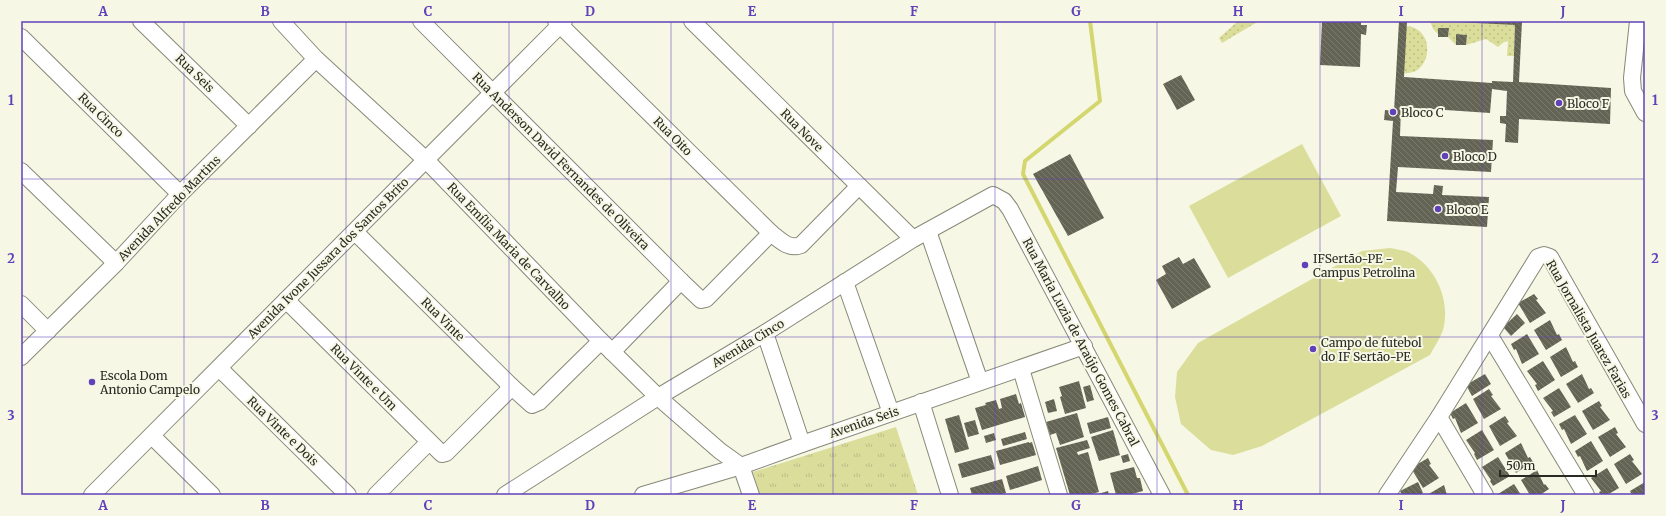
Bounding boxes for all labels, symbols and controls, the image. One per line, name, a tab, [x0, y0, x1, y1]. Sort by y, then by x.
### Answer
text: A	[97, 3, 108, 20]
text: B	[260, 3, 270, 20]
text: C	[424, 3, 433, 20]
text: D	[585, 3, 595, 20]
text: E	[748, 3, 757, 20]
text: F	[910, 3, 918, 20]
text: G	[1071, 3, 1081, 20]
text: H	[1233, 3, 1244, 20]
text: I	[1398, 3, 1404, 20]
text: J	[1559, 3, 1566, 20]
street label: Rua Seis	[172, 51, 218, 95]
street label: Rua Anderson David Fernandes de Oliveira	[469, 69, 653, 253]
street label: Rua Cinco	[75, 90, 127, 140]
text: 1	[8, 92, 14, 109]
text: 1	[1652, 92, 1658, 109]
place label: Bloco F	[1567, 96, 1610, 111]
marker: Bloco F	[1554, 98, 1564, 108]
place label: Bloco C	[1401, 105, 1444, 120]
street label: Rua Nove	[778, 106, 826, 154]
marker: Bloco C	[1388, 107, 1398, 117]
street label: Rua Oito	[650, 113, 696, 159]
place label: Bloco D	[1453, 149, 1497, 164]
marker: Bloco D	[1440, 151, 1450, 161]
street label: Avenida Alfredo Martins	[114, 152, 223, 265]
street label: Avenida Ivone Jussara dos Santos Brito	[244, 174, 412, 342]
street label: Rua Emília Maria de Carvalho	[444, 179, 574, 313]
place label: Bloco E	[1446, 202, 1489, 217]
marker: Bloco E	[1433, 204, 1443, 214]
street label: Rua Maria Luzia de Araújo Gomes Cabral	[1020, 235, 1143, 449]
text: 2	[7, 250, 15, 267]
text: 2	[1651, 250, 1659, 267]
place label: IFSertão-PE - Campus Petrolina	[1313, 251, 1416, 280]
street label: Rua Jornalista Juarez Farias	[1543, 257, 1635, 401]
marker: IFSertão-PE - Campus Petrolina	[1300, 260, 1310, 270]
street label: Rua Vinte	[418, 294, 468, 344]
street label: Avenida Cinco	[708, 316, 787, 371]
place label: Campo de futebol do IF Sertão-PE	[1321, 335, 1422, 364]
street label: Rua Vinte e Um	[328, 341, 400, 413]
marker: Campo de futebol do IF Sertão-PE	[1308, 344, 1318, 354]
place label: Escola Dom Antonio Campelo	[99, 368, 200, 397]
marker: Escola Dom Antonio Campelo	[87, 377, 97, 387]
street label: Rua Vinte e Dois	[244, 393, 322, 469]
street label: Avenida Seis	[826, 403, 901, 441]
text: 3	[7, 407, 15, 424]
text: 3	[1651, 407, 1659, 424]
scale bar	[1500, 452, 1596, 478]
text: 50 m	[1506, 458, 1535, 473]
text: A	[97, 497, 108, 514]
text: B	[260, 497, 270, 514]
text: C	[424, 497, 433, 514]
text: D	[585, 497, 595, 514]
text: E	[748, 497, 757, 514]
text: F	[910, 497, 918, 514]
text: G	[1071, 497, 1081, 514]
text: H	[1233, 497, 1244, 514]
text: I	[1398, 497, 1404, 514]
text: J	[1559, 497, 1566, 514]

